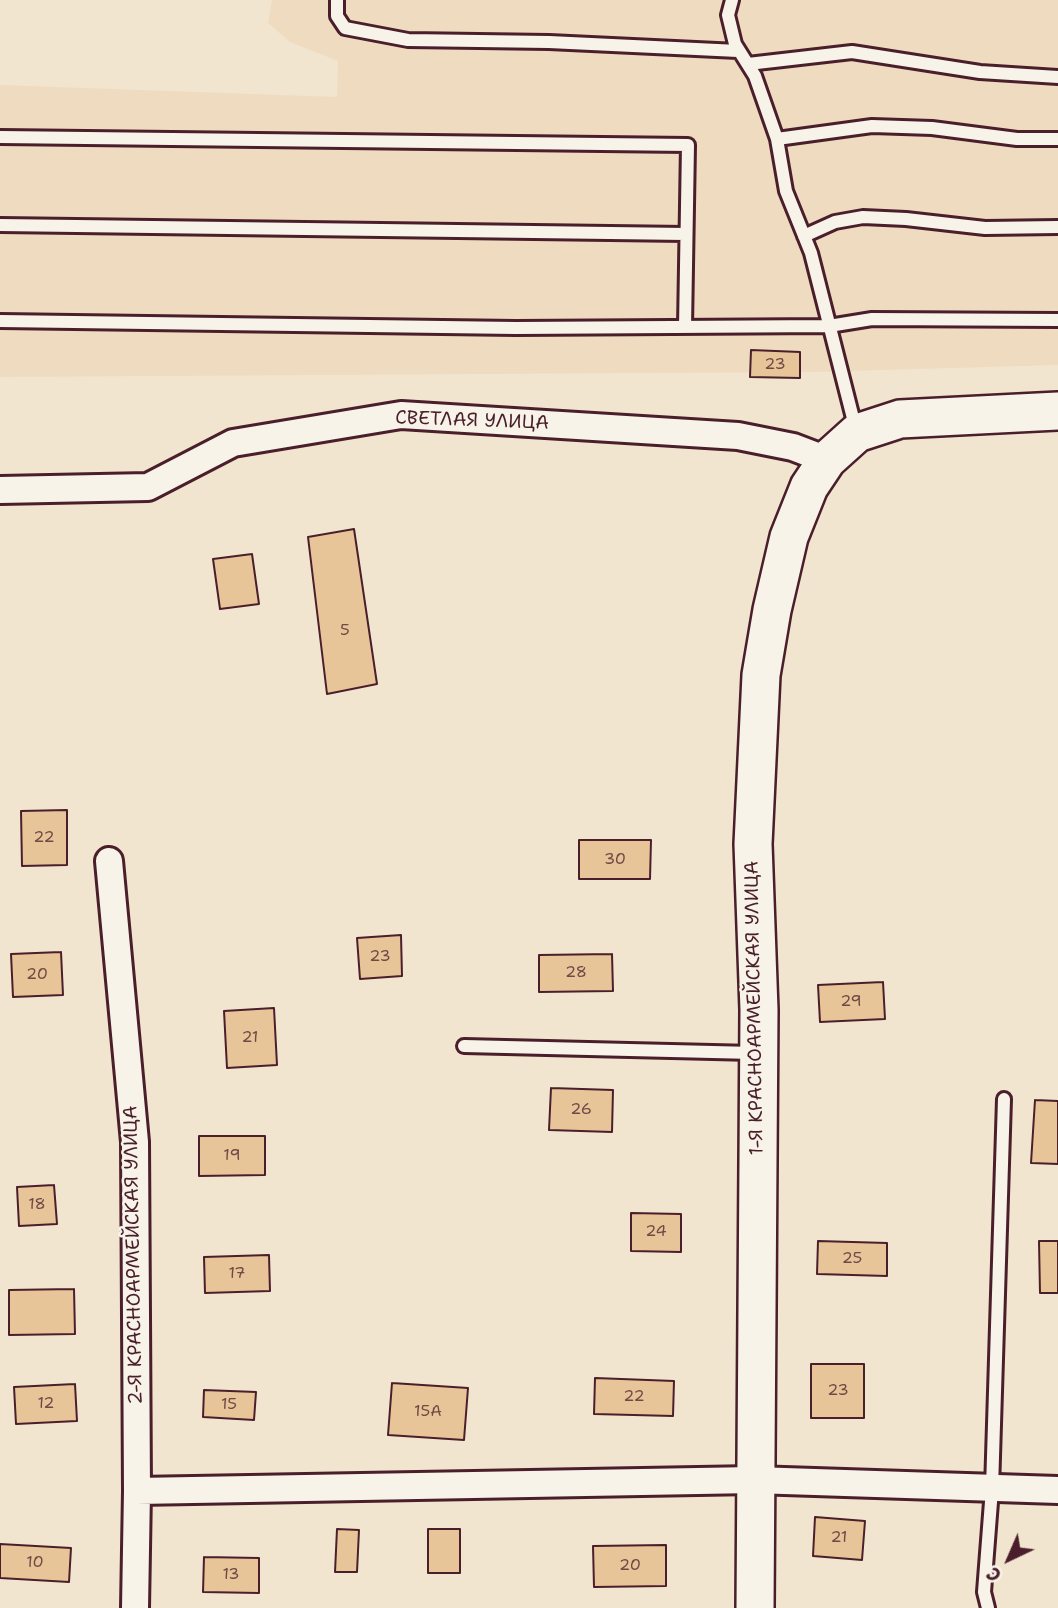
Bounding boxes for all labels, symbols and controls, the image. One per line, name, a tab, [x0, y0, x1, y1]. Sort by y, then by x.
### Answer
house number: 23	[764, 355, 786, 375]
street label: СВЕТЛАЯ УЛИЦА	[395, 407, 549, 435]
house number: 5	[340, 621, 350, 641]
house number: 22	[33, 828, 55, 848]
house number: 30	[604, 850, 626, 870]
street label: 1-Я КРАСНОАРМЕЙСКАЯ УЛИЦА	[741, 861, 769, 1155]
house number: 23	[369, 947, 391, 967]
house number: 28	[565, 963, 587, 983]
house number: 20	[26, 965, 48, 985]
house number: 29	[840, 992, 862, 1012]
house number: 21	[241, 1028, 259, 1048]
house number: 26	[570, 1100, 592, 1120]
street label: 2-Я КРАСНОАРМЕЙСКАЯ УЛИЦА	[120, 1105, 148, 1405]
house number: 19	[223, 1146, 241, 1166]
house number: 18	[28, 1195, 46, 1215]
house number: 24	[645, 1222, 667, 1242]
house number: 25	[842, 1249, 862, 1269]
house number: 17	[228, 1264, 246, 1284]
house number: 23	[827, 1381, 849, 1401]
house number: 22	[623, 1387, 645, 1407]
house number: 12	[37, 1394, 55, 1414]
house number: 15	[221, 1395, 237, 1415]
house number: 15А	[414, 1402, 442, 1422]
north arrow	[974, 1524, 1044, 1594]
house number: 21	[830, 1528, 848, 1548]
house number: 10	[26, 1553, 44, 1573]
house number: 20	[619, 1556, 641, 1576]
text: С	[981, 1561, 1007, 1588]
house number: 13	[222, 1565, 240, 1585]

